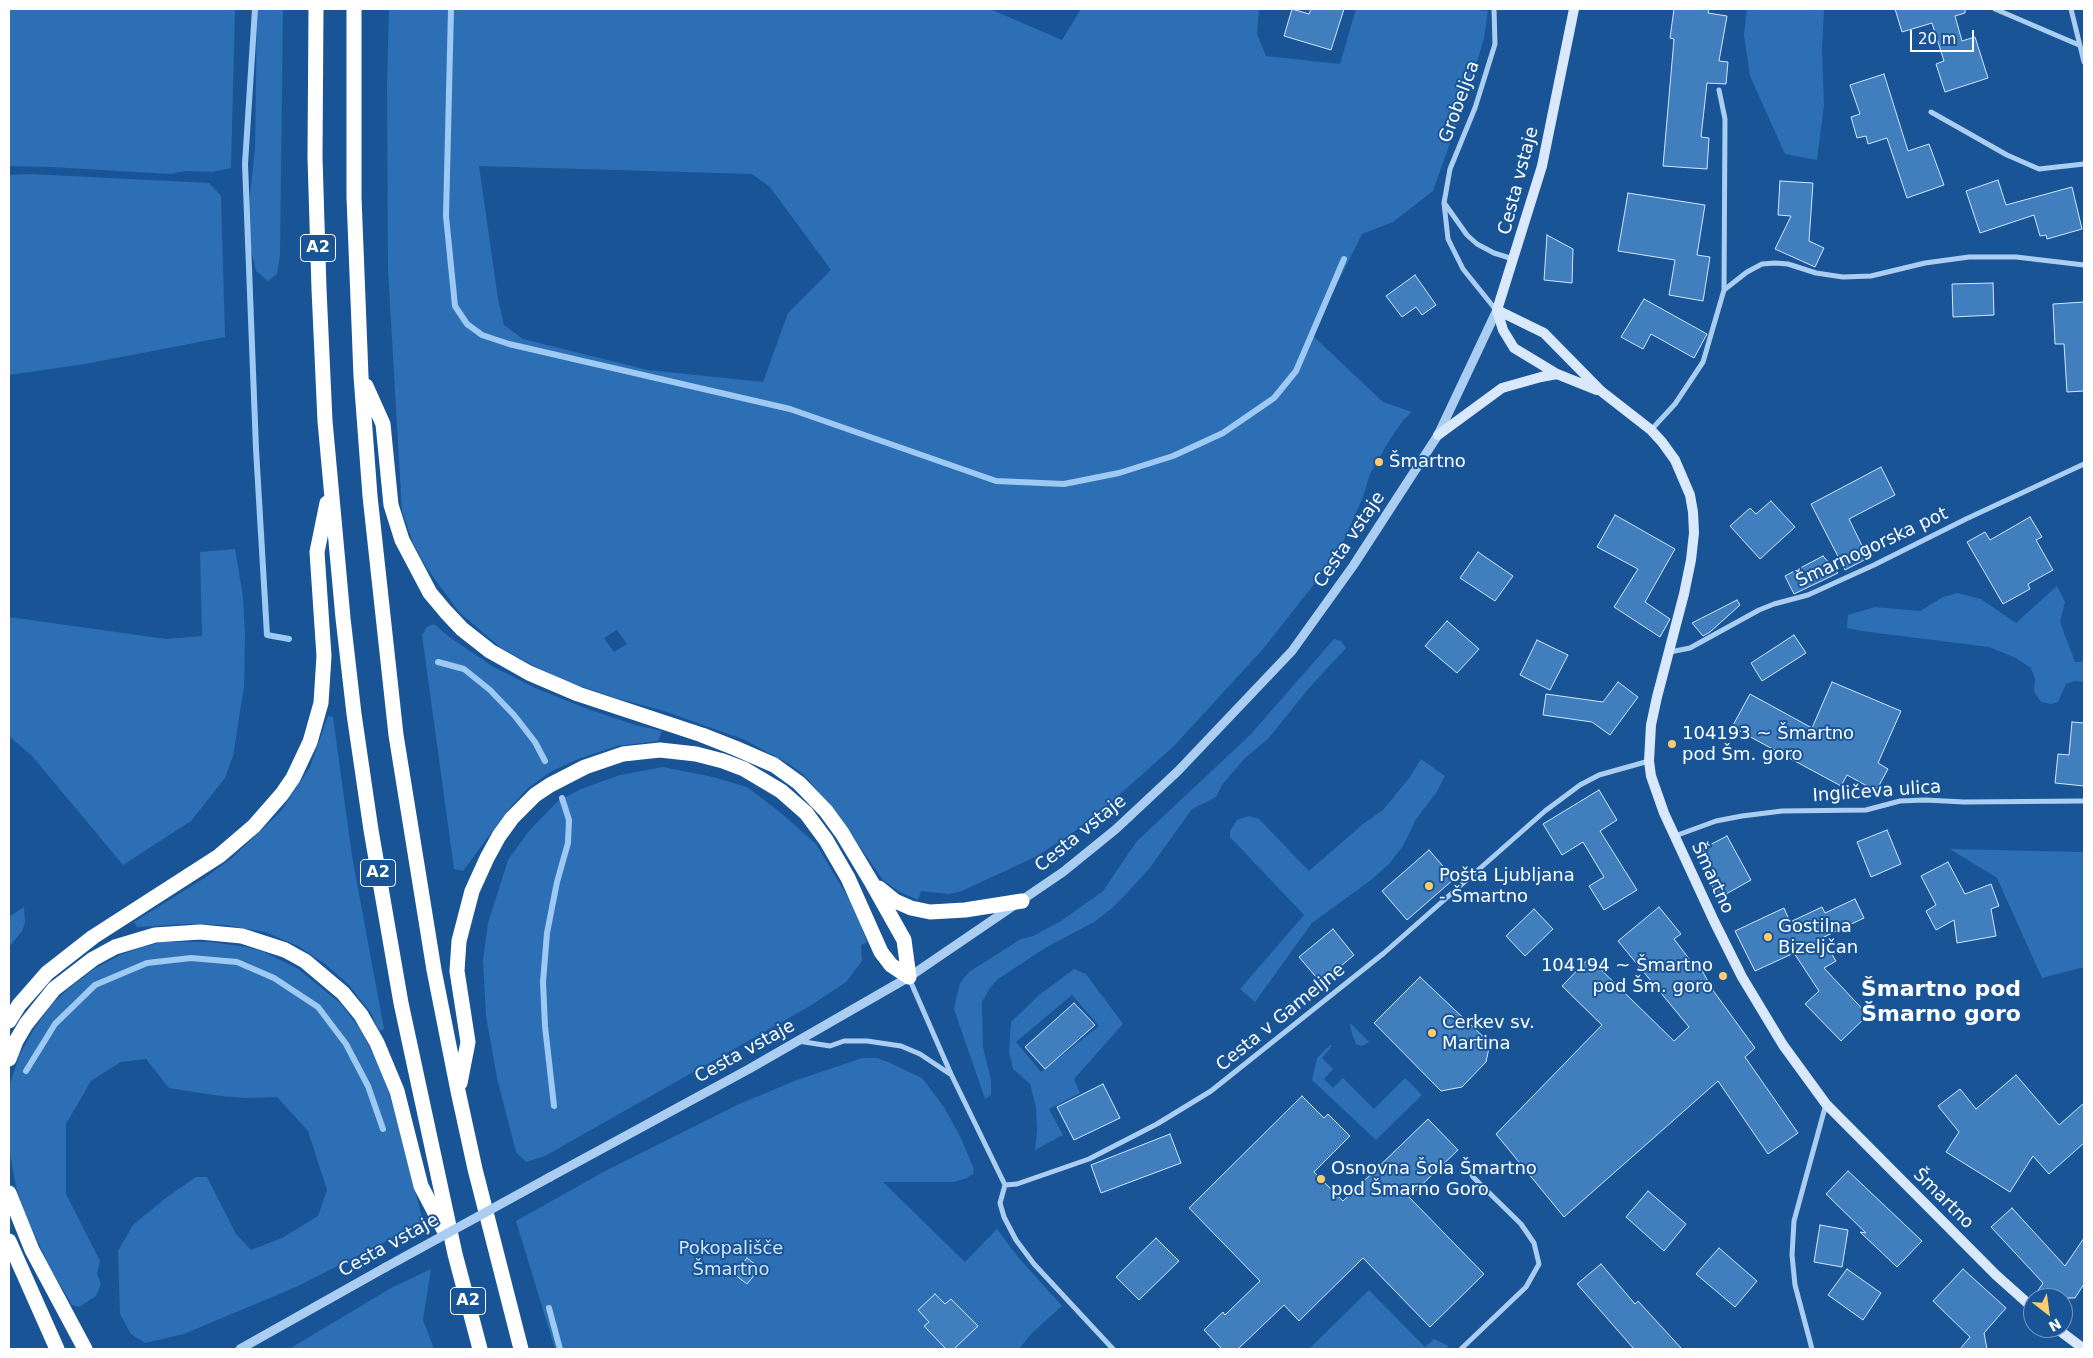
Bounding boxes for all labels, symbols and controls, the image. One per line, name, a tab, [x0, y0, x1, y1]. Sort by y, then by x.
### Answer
scale bar	[1913, 20, 1977, 52]
text: 20 m	[1918, 30, 1956, 48]
street label: Grobeljca	[1435, 58, 1485, 146]
street label: Cesta vstaje	[1494, 125, 1544, 237]
road number: A2	[300, 234, 336, 262]
place label: Šmartno	[1389, 451, 1466, 473]
marker: Šmartno	[1373, 456, 1385, 468]
street label: Cesta vstaje	[1310, 488, 1390, 592]
street label: Šmarnogorska pot	[1793, 503, 1951, 593]
place label: 104193 ~ Šmartno pod Šm. goro	[1682, 723, 1854, 766]
marker: 104193 ~ Šmartno pod Šm. goro	[1666, 738, 1678, 750]
street label: Ingličeva ulica	[1812, 777, 1942, 807]
street label: Cesta vstaje	[1031, 791, 1131, 877]
street label: Šmartno	[1686, 839, 1738, 917]
road number: A2	[360, 860, 396, 886]
place label: Pošta Ljubljana - Šmartno	[1439, 865, 1575, 908]
marker: Pošta Ljubljana - Šmartno	[1423, 880, 1435, 892]
place label: Gostilna Bizeljčan	[1778, 916, 1858, 959]
marker: Gostilna Bizeljčan	[1762, 931, 1774, 943]
place label: 104194 ~ Šmartno pod Šm. goro	[1541, 955, 1713, 998]
street label: Cesta v Gameljne	[1212, 959, 1350, 1077]
marker: 104194 ~ Šmartno pod Šm. goro	[1717, 970, 1729, 982]
district label: Šmartno pod Šmarno goro	[1861, 977, 2021, 1028]
place label: Cerkev sv. Martina	[1442, 1012, 1535, 1054]
street label: Cesta vstaje	[691, 1016, 799, 1088]
marker: Cerkev sv. Martina	[1426, 1027, 1438, 1039]
place label: Osnovna Šola Šmartno pod Šmarno Goro	[1331, 1158, 1537, 1200]
street label: Šmartno	[1908, 1164, 1978, 1234]
marker: Osnovna Šola Šmartno pod Šmarno Goro	[1315, 1173, 1327, 1185]
street label: Cesta vstaje	[335, 1210, 443, 1282]
park label: Pokopališče Šmartno	[679, 1238, 783, 1280]
road number: A2	[450, 1288, 486, 1314]
north arrow	[2023, 1288, 2073, 1338]
text: N	[2046, 1315, 2064, 1335]

